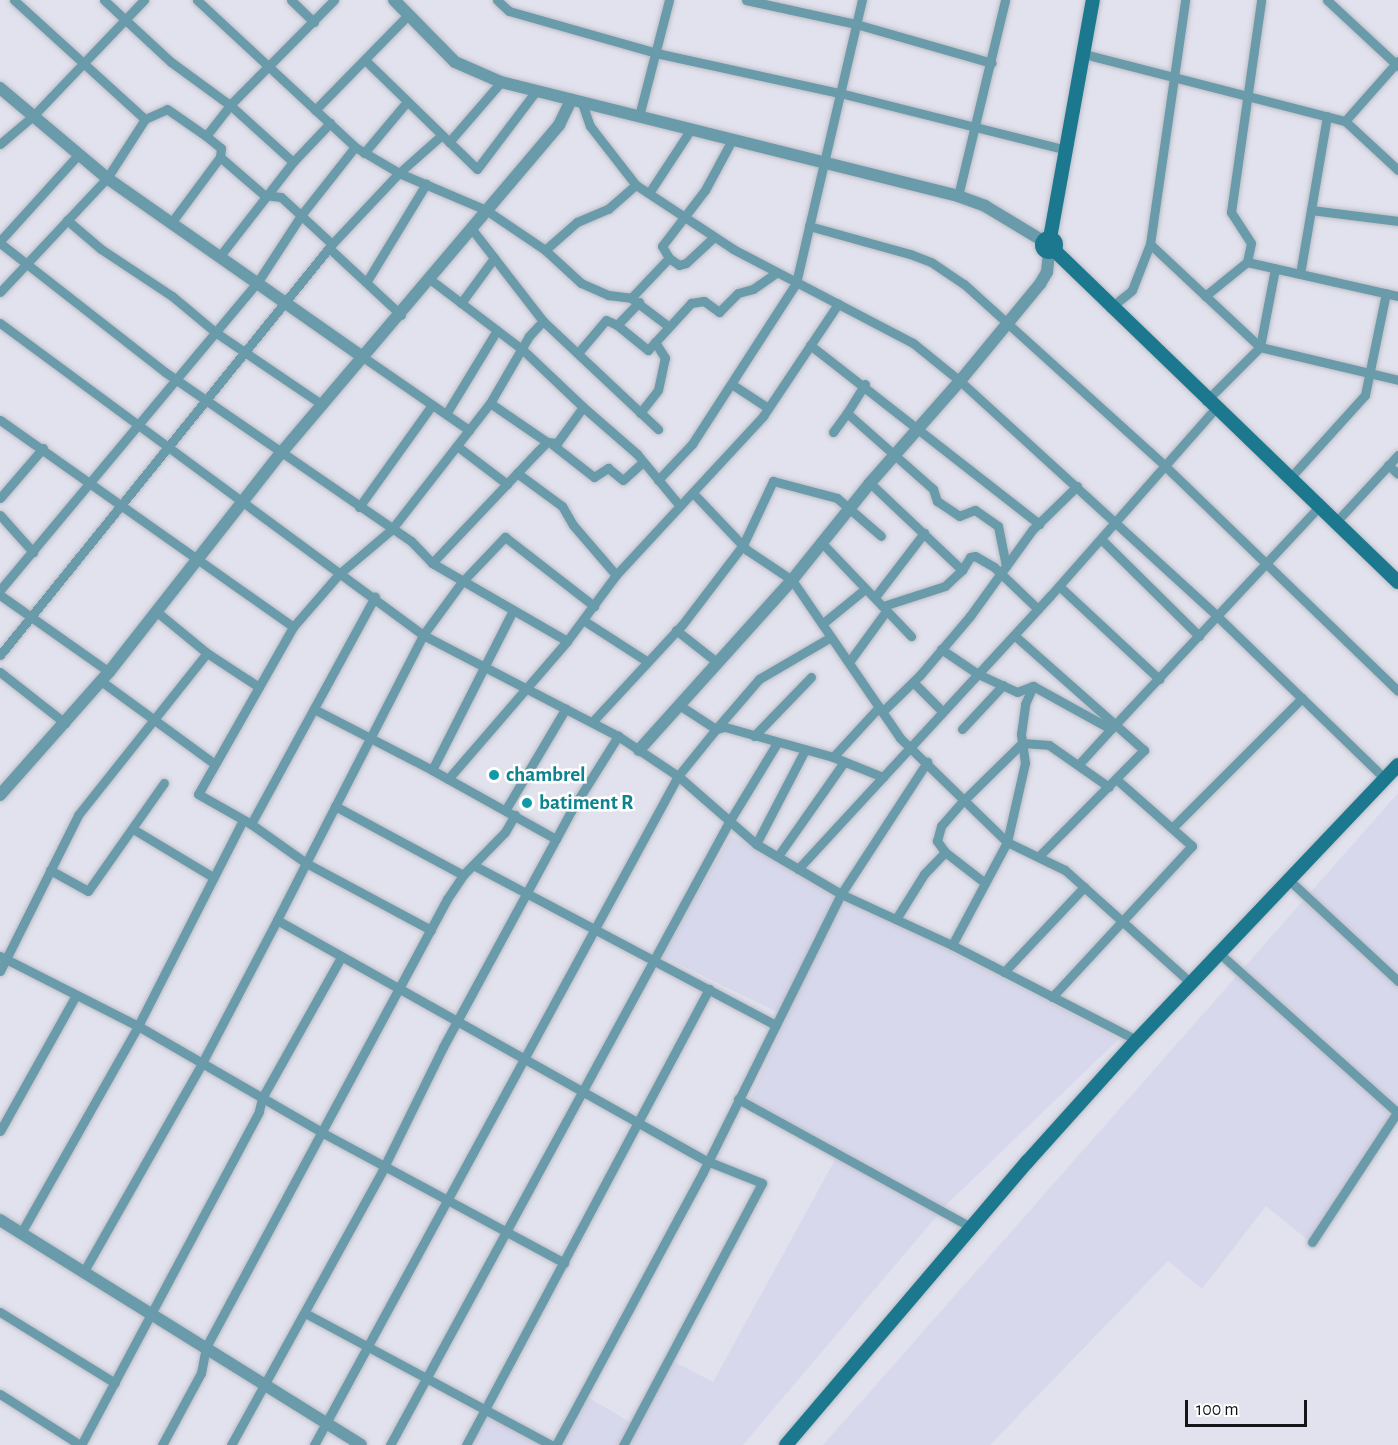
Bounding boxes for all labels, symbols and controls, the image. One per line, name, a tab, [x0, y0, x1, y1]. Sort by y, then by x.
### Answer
place label: chambrel	[506, 762, 586, 788]
marker: chambrel	[487, 768, 501, 782]
place label: batiment R	[539, 790, 633, 816]
marker: batiment R	[520, 796, 534, 810]
scale bar	[1188, 1388, 1310, 1426]
text: 100 m	[1196, 1401, 1239, 1419]

